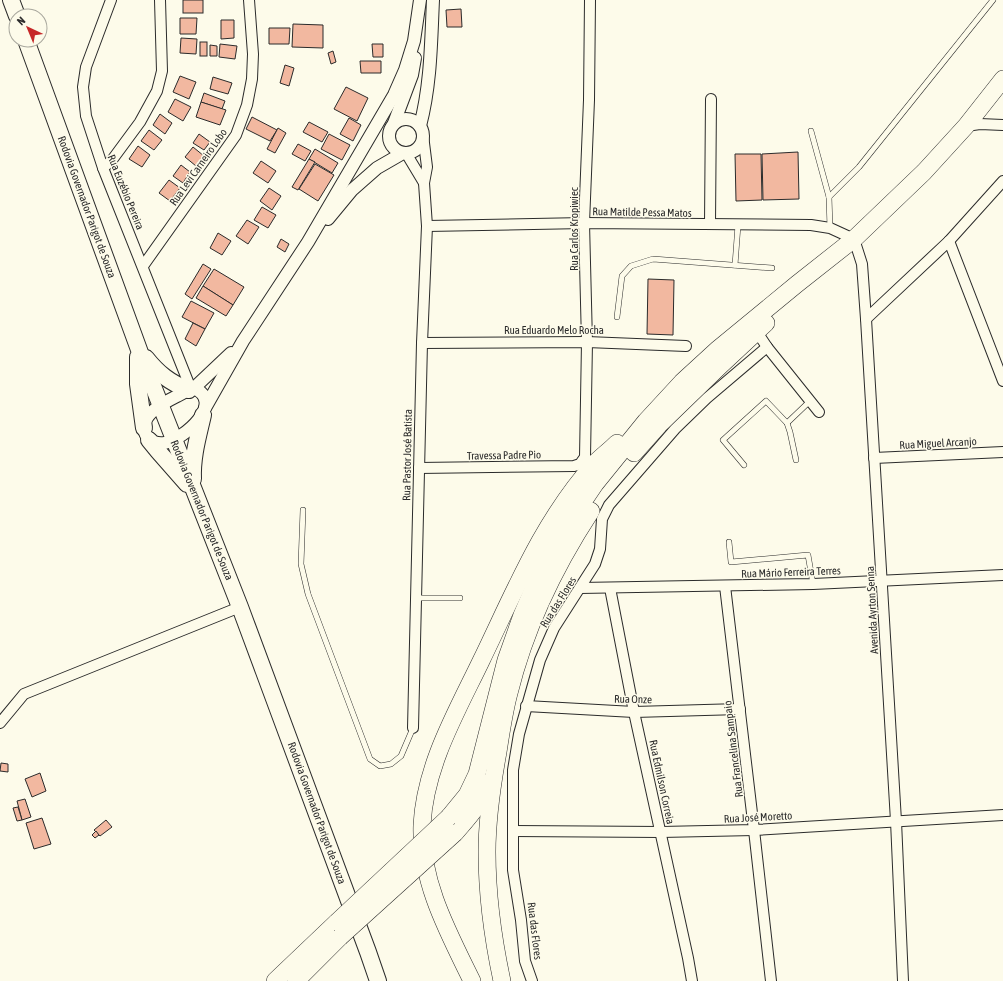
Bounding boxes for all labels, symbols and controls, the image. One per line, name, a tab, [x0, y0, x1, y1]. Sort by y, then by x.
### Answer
north arrow	[8, 8, 48, 48]
text: N	[15, 14, 28, 27]
street label: Rua Levi Carneiro Lobo	[167, 126, 229, 208]
street label: Rodovia Governador Parigot de Souza	[56, 134, 118, 280]
street label: Rua Euzébio Pereira	[105, 153, 147, 231]
street label: Rua Carlos Kropiwiec	[568, 186, 580, 271]
street label: Rua Matilde Pessa Matos	[592, 205, 692, 219]
street label: Rua Eduardo Melo Rocha	[504, 324, 604, 336]
street label: Rua Pastor José Batista	[400, 409, 414, 501]
street label: Rua Miguel Arcanjo	[899, 435, 977, 451]
street label: Rodovia Governador Parigot de Souza	[168, 438, 236, 582]
street label: Travessa Padre Pio	[467, 448, 541, 462]
street label: Rua Mário Ferreira Terres	[741, 564, 841, 580]
street label: Avenida Ayrton Senna	[864, 566, 880, 654]
street label: Rua das Flores	[538, 574, 578, 630]
street label: Rua Onze	[614, 693, 652, 705]
street label: Rua Francelina Sampaio	[721, 700, 745, 798]
street label: Rua Edmilson Correia	[647, 739, 677, 825]
street label: Rodovia Governador Parigot de Souza	[286, 740, 348, 886]
street label: Rua José Moretto	[723, 809, 793, 825]
street label: Rua das Flores	[526, 902, 544, 960]

